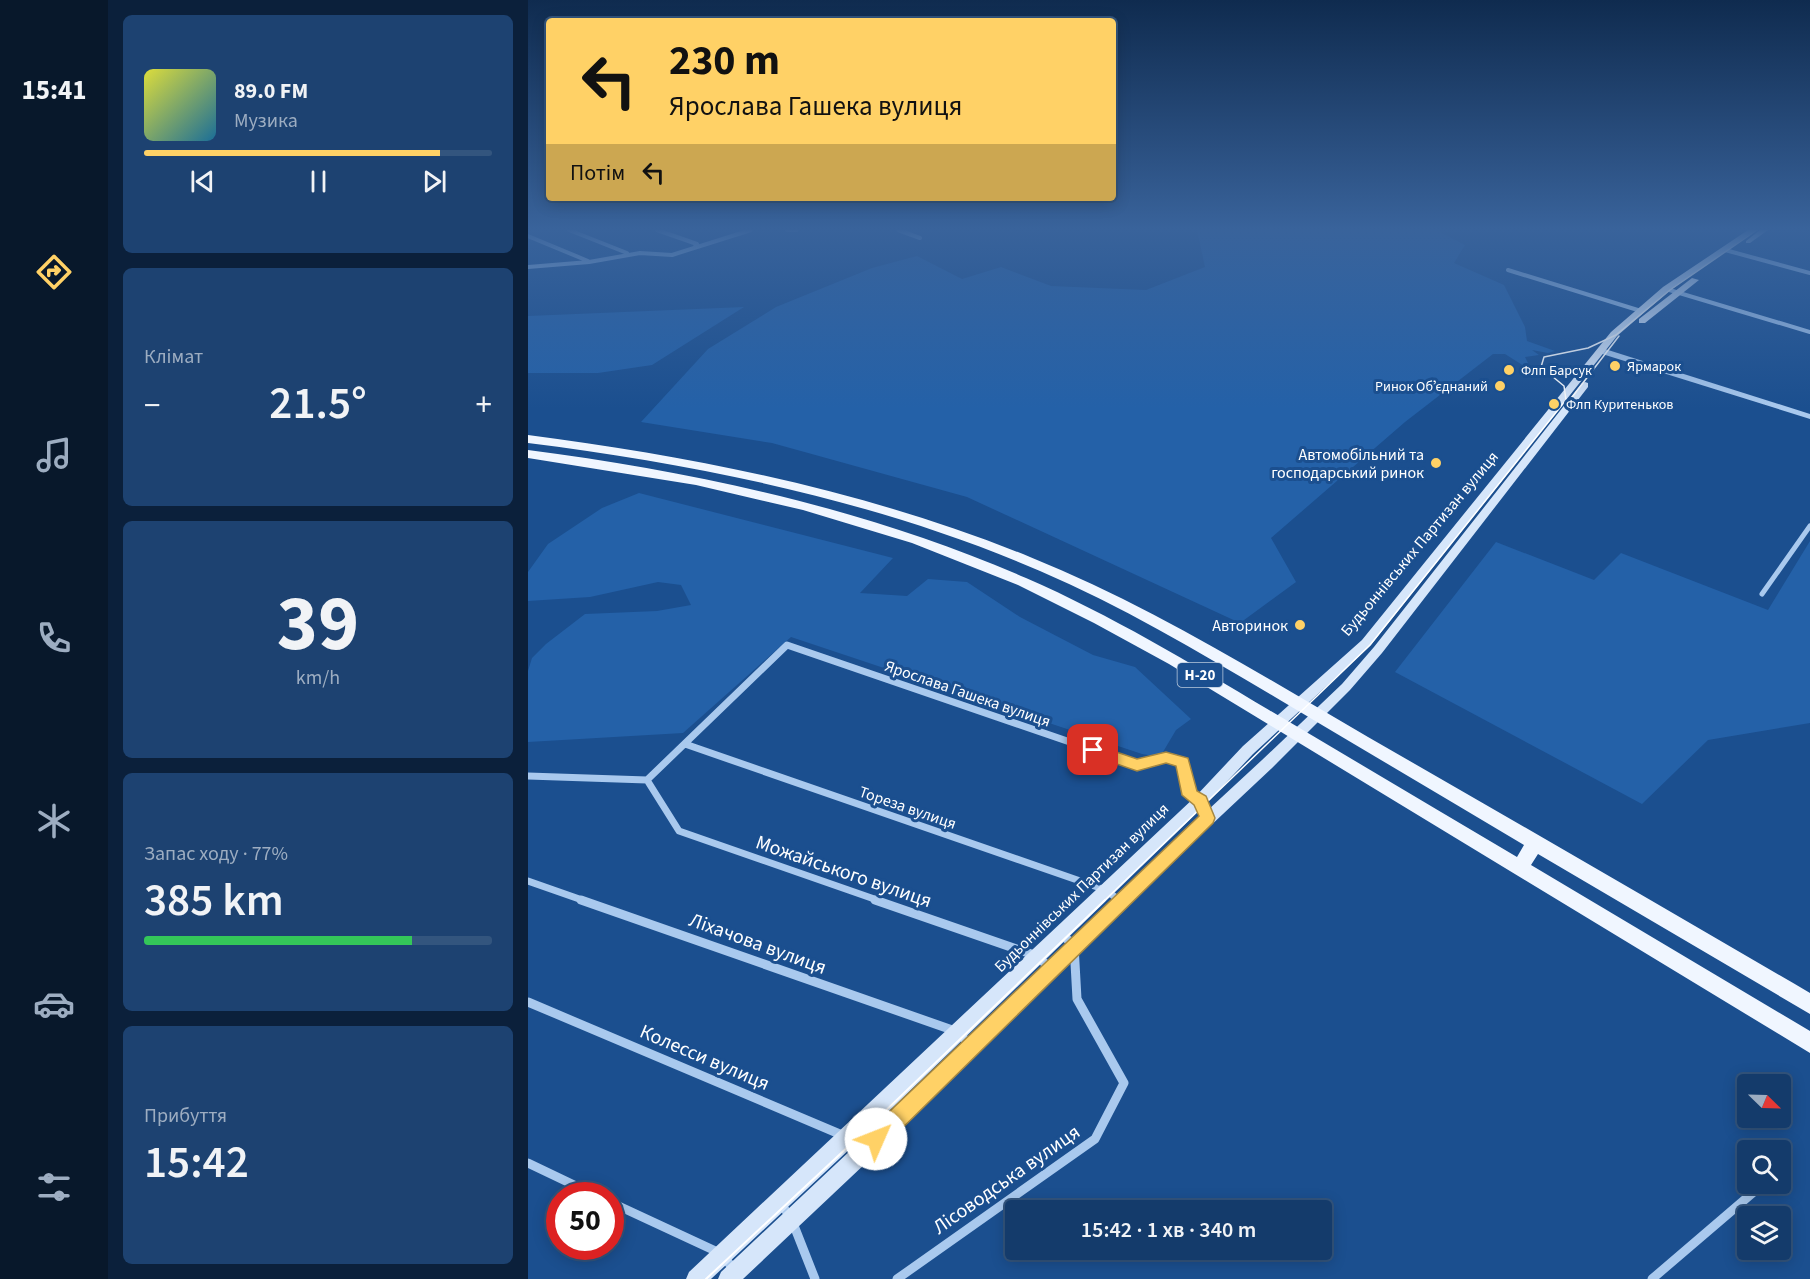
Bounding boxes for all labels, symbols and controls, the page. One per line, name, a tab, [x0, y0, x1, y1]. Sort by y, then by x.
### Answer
text: 230 m	[669, 31, 780, 91]
icon: left	[570, 42, 648, 120]
text: 15:41	[21, 71, 87, 110]
text: 89.0 FM	[234, 75, 308, 107]
text: Ярослава Гашека вулиця	[669, 87, 963, 126]
text: Музика	[234, 107, 298, 135]
icon: left	[637, 156, 670, 189]
text: Потім	[570, 157, 625, 189]
icon: previous	[186, 165, 219, 198]
icon: pause	[302, 165, 335, 198]
icon: next	[418, 165, 451, 198]
icon: directions	[33, 251, 75, 293]
text: Клімат	[144, 343, 203, 371]
place label: Ярмарок	[1627, 357, 1681, 377]
marker: Ярмарок	[1608, 359, 1622, 373]
place label: Флп Барсук	[1521, 361, 1592, 381]
marker: Флп Барсук	[1502, 363, 1516, 377]
text: 21.5°	[269, 372, 367, 436]
place label: Ринок Обʼєднаний	[1375, 377, 1488, 397]
marker: Ринок Обʼєднаний	[1493, 379, 1507, 393]
text: −	[144, 382, 160, 429]
text: +	[476, 382, 492, 429]
place label: Флп Куритеньков	[1566, 395, 1673, 415]
marker: Флп Куритеньков	[1547, 397, 1561, 411]
icon: music	[33, 434, 75, 476]
place label: Автомобільний та господарський ринок	[1271, 444, 1424, 484]
street label: Будьоннівських Партизан вулиця	[1336, 447, 1504, 641]
marker: Автомобільний та господарський ринок	[1429, 456, 1443, 470]
text: 39	[277, 569, 359, 680]
place label: Авторинок	[1212, 615, 1288, 637]
icon: phone	[33, 617, 75, 659]
marker: Авторинок	[1293, 618, 1307, 632]
street label: Ярослава Гашека вулиця	[882, 655, 1053, 733]
road number: Н-20	[1178, 663, 1222, 687]
text: km/h	[296, 664, 340, 692]
pin	[1067, 724, 1118, 775]
icon: arrive	[1076, 733, 1109, 766]
street label: Тореза вулиця	[856, 781, 959, 835]
street label: Будьоннівських Партизан вулиця	[990, 798, 1174, 977]
icon: climate	[33, 800, 75, 842]
street label: Можайського вулиця	[752, 829, 935, 915]
text: Запас ходу · 77%	[144, 840, 288, 868]
text: 385 km	[144, 869, 284, 933]
street label: Ліхачова вулиця	[685, 906, 830, 982]
icon: car	[33, 983, 75, 1025]
street label: Колесси вулиця	[635, 1018, 774, 1098]
north arrow	[1737, 1074, 1791, 1128]
map controls	[1737, 1074, 1791, 1260]
text: Прибуття	[144, 1102, 227, 1130]
position arrow	[844, 1107, 908, 1171]
street label: Лісоводська вулиця	[927, 1118, 1086, 1241]
text: 15:42	[144, 1131, 249, 1195]
button: search	[1737, 1140, 1791, 1194]
icon: filters	[33, 1166, 75, 1208]
speed limit sign: 50	[546, 1182, 624, 1260]
button: layers	[1737, 1206, 1791, 1260]
text: 15:42 · 1 хв · 340 m	[1081, 1214, 1256, 1246]

